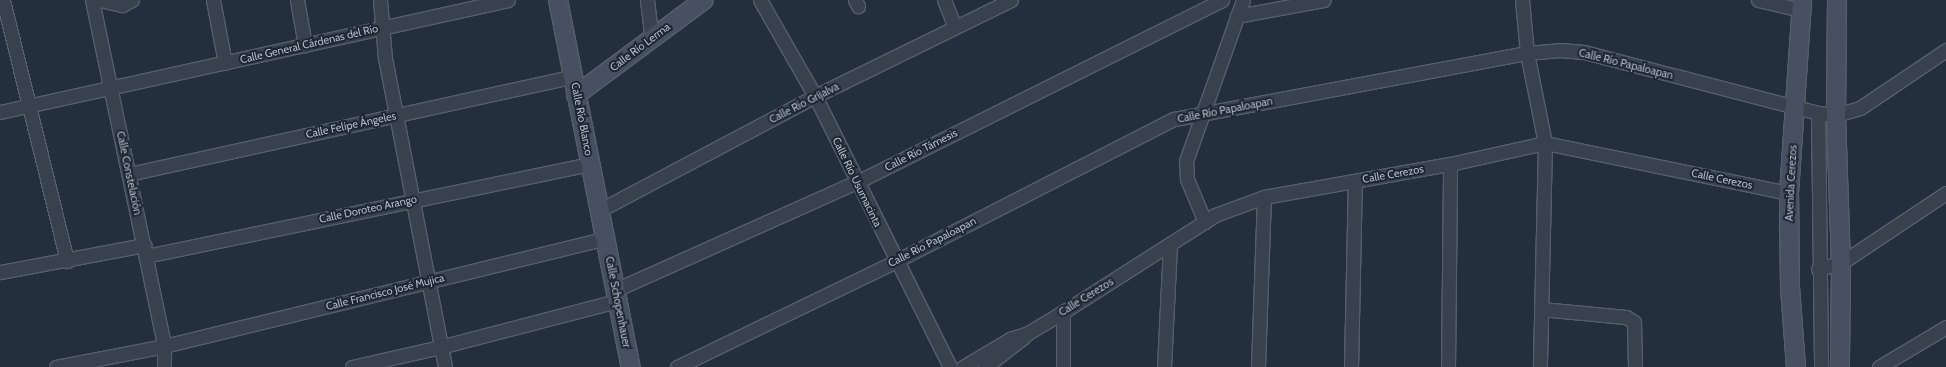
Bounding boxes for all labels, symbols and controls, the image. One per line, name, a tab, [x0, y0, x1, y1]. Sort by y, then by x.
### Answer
street label: Calle Río Lerma	[607, 20, 673, 74]
street label: Calle General Cárdenas del Río	[239, 22, 379, 66]
street label: Calle Río Papaloapan	[1577, 46, 1675, 82]
street label: Calle Río Grijalva	[767, 80, 841, 126]
street label: Calle Río Blanco	[568, 81, 596, 157]
street label: Calle Río Papaloapan	[1176, 94, 1274, 126]
street label: Calle Felipe Ángeles	[305, 109, 397, 141]
street label: Calle Río Támesis	[882, 126, 960, 174]
street label: Calle Constelación	[114, 130, 144, 216]
street label: Calle Río Usumacinta	[830, 135, 884, 229]
street label: Avenida Cerezos	[1782, 144, 1800, 222]
street label: Calle Cerezos	[1361, 162, 1425, 186]
street label: Calle Cerezos	[1690, 166, 1754, 192]
street label: Calle Doroteo Arango	[318, 192, 418, 226]
street label: Calle Río Papaloapan	[886, 214, 978, 270]
street label: Calle Schopenhauer	[603, 255, 633, 349]
street label: Calle Francisco José Mujica	[324, 271, 446, 313]
street label: Calle Cerezos	[1056, 275, 1116, 319]

